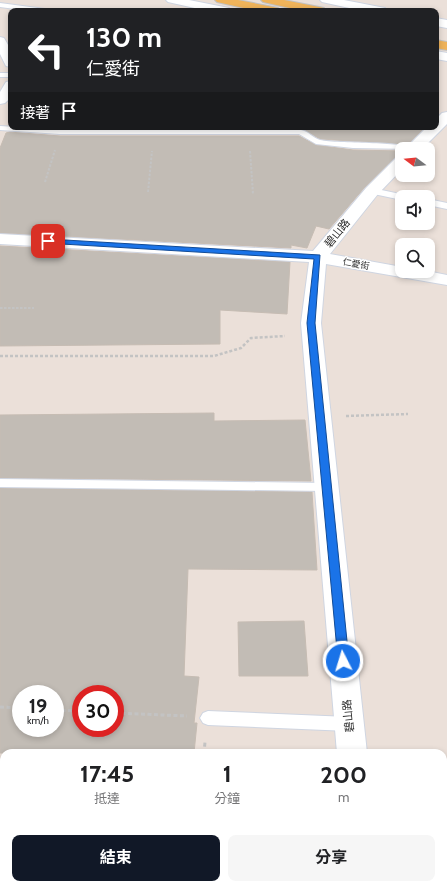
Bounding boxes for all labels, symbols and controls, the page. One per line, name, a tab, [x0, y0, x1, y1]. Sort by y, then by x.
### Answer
text: 130 m	[86, 20, 162, 54]
icon: left	[20, 24, 72, 76]
text: 仁愛街	[86, 58, 140, 80]
icon: arrive	[58, 100, 80, 122]
text: 接著	[20, 104, 50, 122]
north arrow	[395, 142, 435, 182]
map controls	[395, 142, 435, 278]
button: sound	[395, 190, 435, 230]
street label: 碧山路	[321, 216, 353, 250]
pin	[31, 224, 65, 258]
icon: arrive	[37, 230, 59, 252]
button: search	[395, 238, 435, 278]
street label: 仁愛街	[342, 256, 370, 271]
position arrow	[322, 640, 364, 682]
speed limit sign: 30	[72, 685, 124, 737]
text: 19	[29, 694, 47, 718]
street label: 碧山路	[339, 699, 357, 733]
text: km/h	[27, 714, 49, 727]
text: 17:45	[80, 759, 134, 788]
text: 1	[223, 759, 232, 788]
text: 200	[320, 760, 367, 789]
text: m	[338, 789, 349, 805]
text: 抵達	[94, 790, 120, 806]
text: 分鐘	[214, 790, 240, 806]
button: 結束	[12, 835, 220, 881]
button: 分享	[228, 835, 435, 881]

